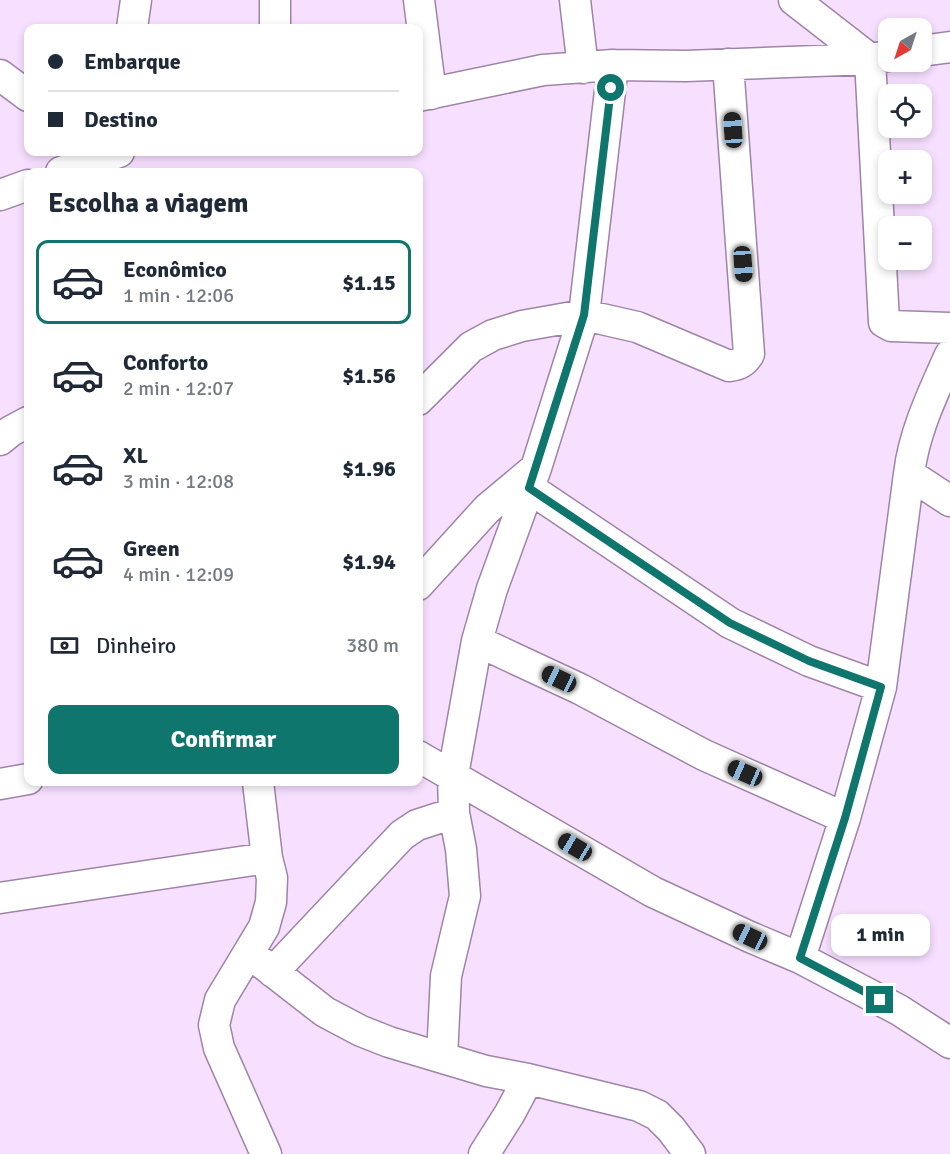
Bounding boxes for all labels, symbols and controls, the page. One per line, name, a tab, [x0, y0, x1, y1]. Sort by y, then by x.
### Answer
north arrow	[878, 18, 932, 72]
map controls	[878, 18, 932, 270]
text: Embarque	[84, 48, 181, 75]
route start	[597, 74, 624, 101]
button: locate	[878, 84, 932, 138]
text: Destino	[84, 106, 158, 133]
car	[723, 111, 743, 149]
button: +	[878, 150, 932, 204]
text: Escolha a viagem	[48, 187, 249, 220]
button: −	[878, 216, 932, 270]
car	[733, 245, 753, 283]
icon: car	[51, 255, 105, 309]
text: Econômico	[123, 256, 227, 283]
text: $1.15	[342, 269, 396, 296]
text: 1 min · 12:06	[123, 283, 234, 308]
icon: car	[51, 348, 105, 402]
text: Conforto	[123, 349, 208, 376]
text: $1.56	[342, 362, 396, 389]
text: 2 min · 12:07	[123, 376, 234, 401]
icon: car	[51, 441, 105, 495]
text: XL	[123, 442, 148, 469]
text: $1.96	[342, 455, 396, 482]
text: 3 min · 12:08	[123, 469, 234, 494]
icon: car	[51, 534, 105, 588]
text: Green	[123, 535, 180, 562]
text: $1.94	[342, 548, 396, 575]
text: 4 min · 12:09	[123, 562, 234, 587]
icon: cash	[48, 629, 81, 662]
text: Dinheiro	[96, 632, 176, 659]
text: 380 m	[346, 633, 399, 658]
car	[539, 663, 579, 695]
button: Confirmar	[48, 705, 399, 774]
car	[725, 757, 765, 789]
car	[555, 830, 595, 864]
callout: 1 min	[830, 913, 930, 955]
car	[730, 921, 770, 953]
text: 1 min	[856, 922, 905, 947]
route end	[866, 986, 893, 1013]

